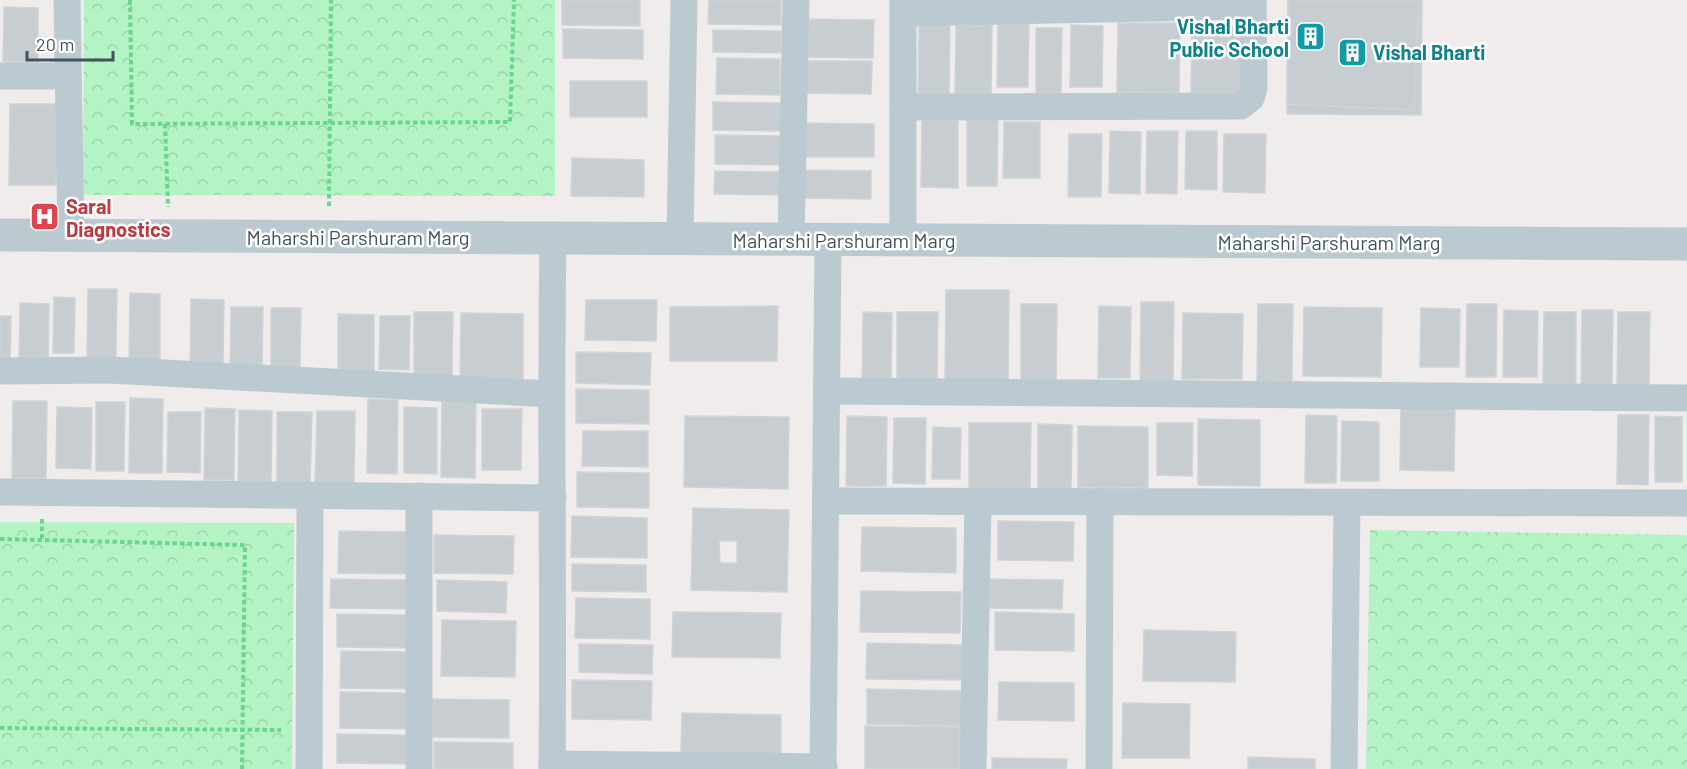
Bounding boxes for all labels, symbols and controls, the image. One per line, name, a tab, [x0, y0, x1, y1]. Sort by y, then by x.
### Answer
place label: Vishal Bharti Public School	[1169, 14, 1289, 61]
building icon: Vishal Bharti Public School	[1294, 21, 1326, 53]
scale bar	[27, 24, 112, 62]
text: 20 m	[36, 33, 74, 55]
building icon: Vishal Bharti	[1336, 36, 1368, 68]
place label: Vishal Bharti	[1373, 40, 1485, 64]
place label: Saral Diagnostics	[66, 194, 171, 241]
hospital icon: Saral Diagnostics	[29, 201, 61, 233]
street label: Maharshi Parshuram Marg	[247, 225, 469, 249]
street label: Maharshi Parshuram Marg	[733, 228, 955, 252]
street label: Maharshi Parshuram Marg	[1218, 230, 1440, 254]

